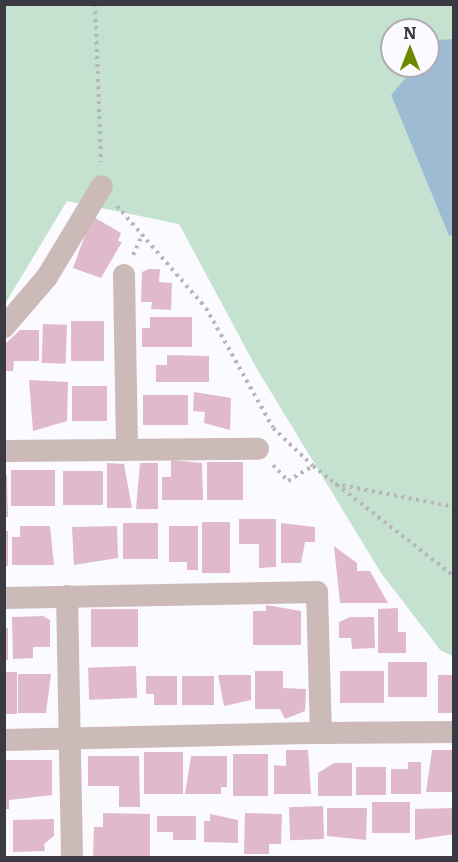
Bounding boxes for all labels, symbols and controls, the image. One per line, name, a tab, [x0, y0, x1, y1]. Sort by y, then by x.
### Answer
north arrow	[380, 18, 440, 78]
text: N	[403, 20, 417, 44]

